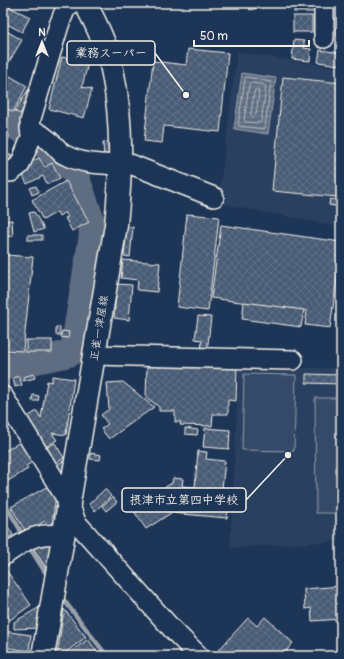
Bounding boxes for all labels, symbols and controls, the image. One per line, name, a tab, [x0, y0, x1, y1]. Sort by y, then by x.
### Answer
north arrow	[22, 22, 62, 62]
scale bar	[194, 22, 309, 48]
text: N	[38, 26, 46, 39]
text: 50 m	[200, 29, 228, 44]
callout: 業務スーパー	[67, 41, 155, 65]
text: 業務スーパー	[75, 46, 147, 61]
street label: 正雀一津屋線	[87, 294, 111, 362]
callout: 摂津市立第四中学校	[122, 488, 246, 512]
text: 摂津市立第四中学校	[130, 493, 238, 508]

